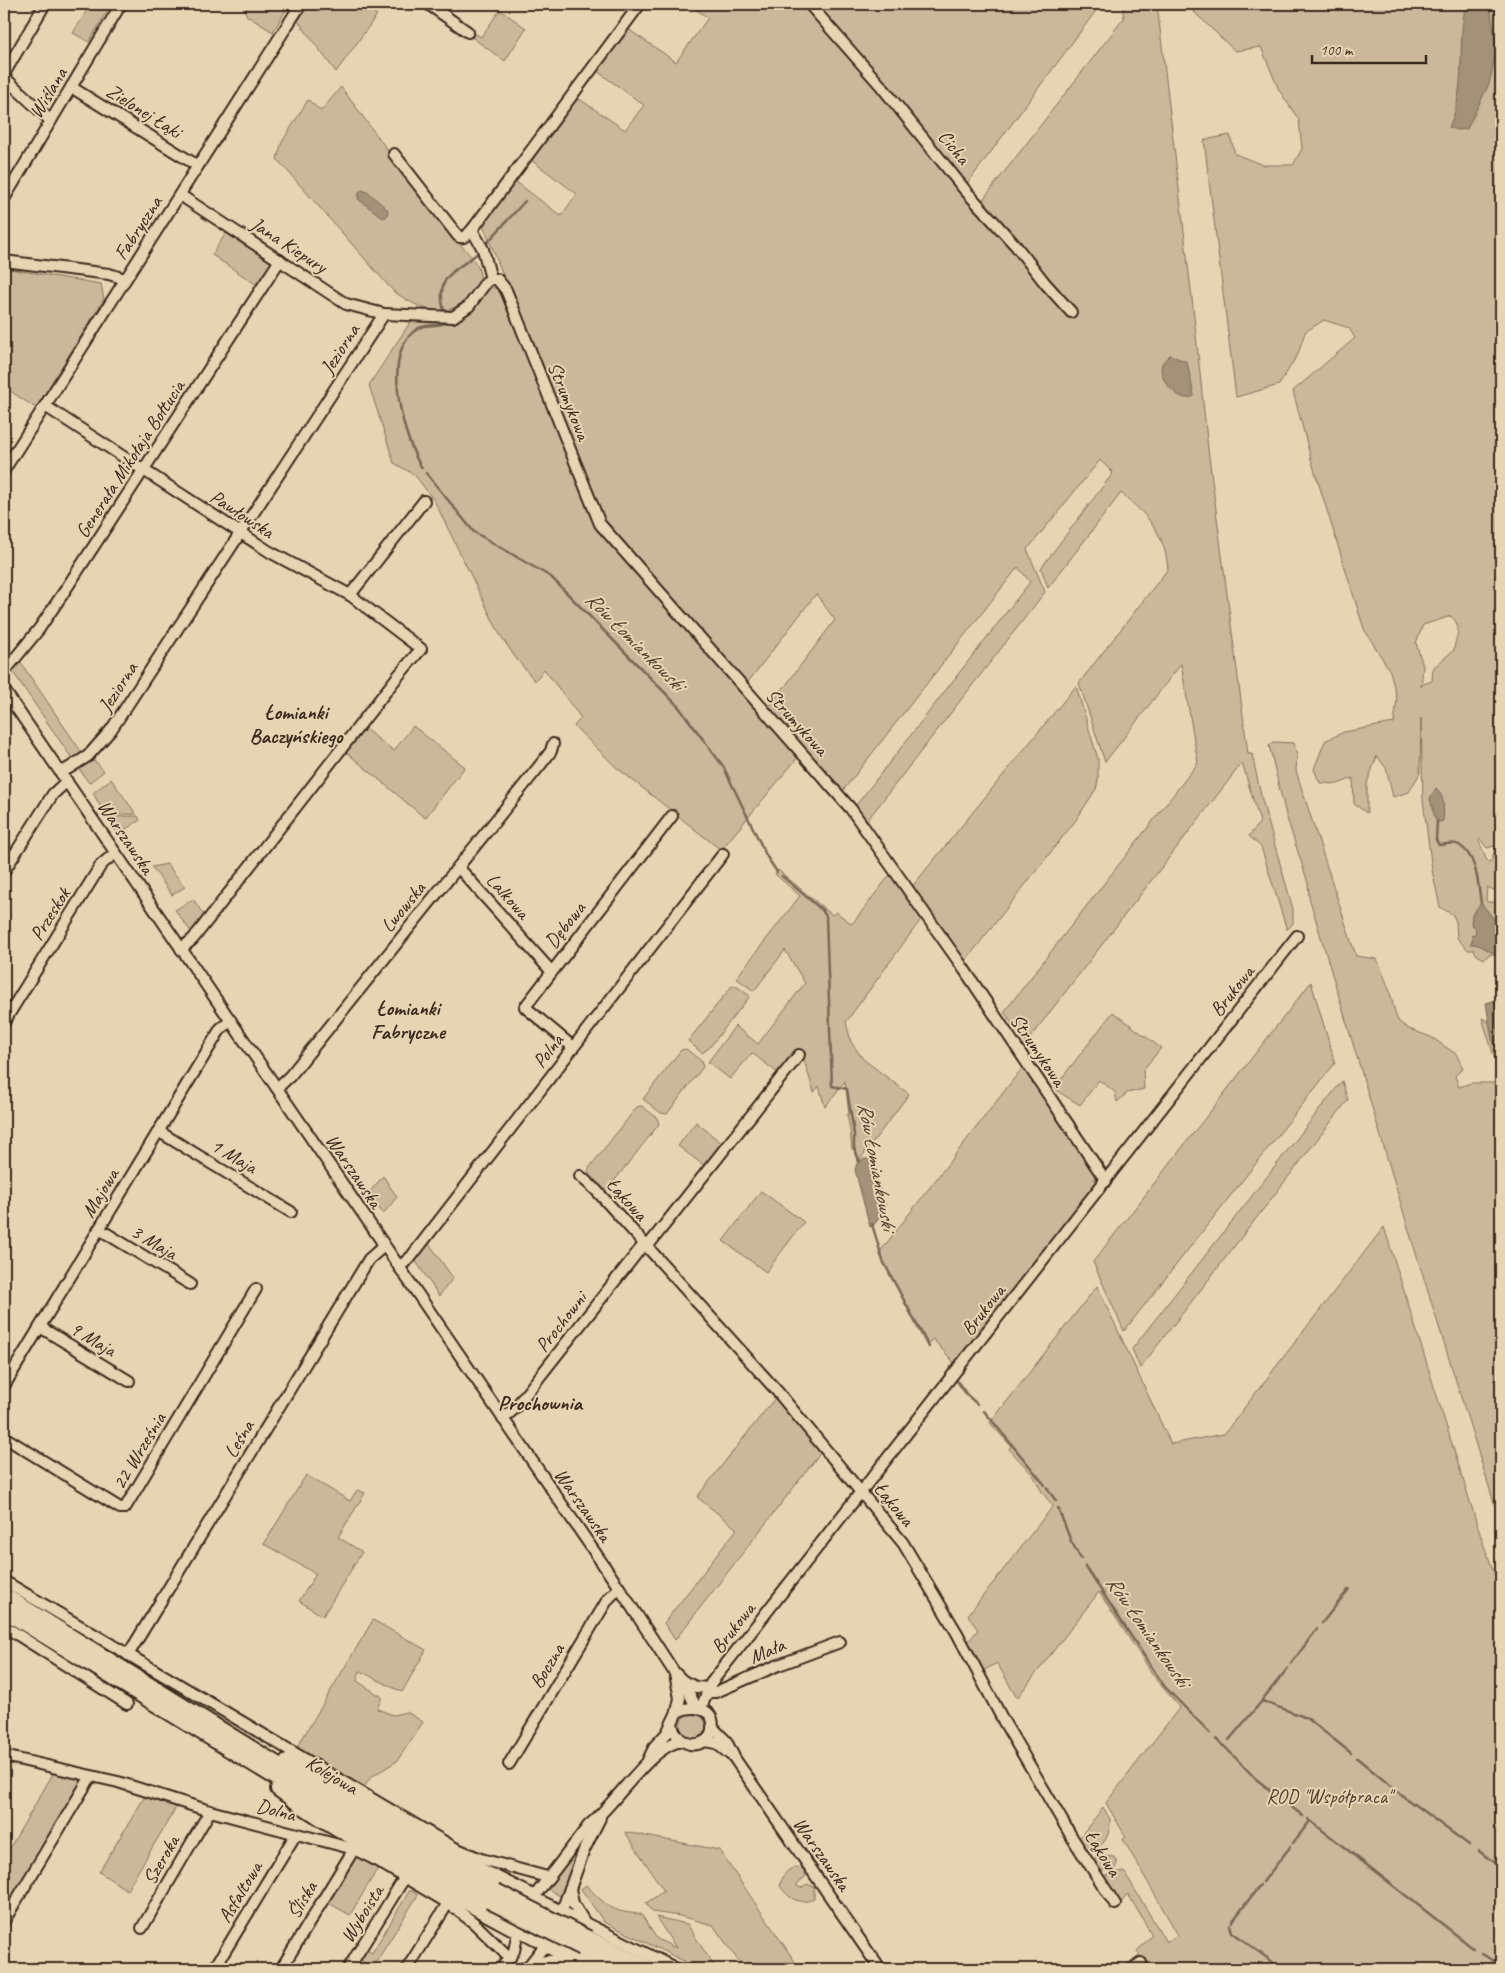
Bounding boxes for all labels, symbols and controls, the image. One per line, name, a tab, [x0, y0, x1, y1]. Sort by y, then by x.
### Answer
scale bar	[1312, 32, 1426, 64]
text: 100 m	[1320, 41, 1354, 60]
street label: Wiślana	[23, 61, 74, 123]
street label: Zielonej Łąki	[102, 78, 188, 145]
street label: Cicha	[933, 125, 977, 171]
street label: Fabryczna	[108, 190, 169, 265]
street label: Jana Kiepury	[245, 211, 334, 280]
street label: Jeziorna	[314, 318, 366, 379]
street label: Strumykowa	[542, 358, 597, 445]
street label: Generała Mikołaja Bołtucia	[70, 374, 191, 542]
street label: Pawłowska	[205, 484, 280, 545]
water label: Rów Łomiankowski	[580, 586, 693, 699]
street label: Jeziorna	[92, 656, 144, 717]
street label: Strumykowa	[760, 683, 835, 762]
district label: Łomianki Baczyńskiego	[250, 699, 344, 749]
street label: Warszawska	[92, 795, 161, 880]
street label: Lalkowa	[481, 868, 536, 926]
street label: Lwowska	[375, 875, 432, 937]
street label: Przeskok	[24, 881, 77, 945]
street label: Dębowa	[539, 895, 592, 953]
street label: Brukowa	[1204, 959, 1261, 1022]
district label: Łomianki Fabryczne	[371, 995, 447, 1045]
street label: Strumykowa	[1005, 1009, 1072, 1093]
street label: Polna	[527, 1028, 570, 1073]
water label: Rów Łomiankowski	[852, 1100, 903, 1237]
street label: Warszawska	[320, 1129, 389, 1214]
street label: 1 Maja	[207, 1133, 263, 1180]
street label: Majowa	[76, 1162, 125, 1222]
street label: Łąkowa	[601, 1172, 654, 1227]
street label: 3 Maja	[127, 1219, 183, 1266]
street label: Brukowa	[955, 1278, 1012, 1341]
street label: Prochowni	[530, 1285, 594, 1357]
street label: 9 Maja	[66, 1316, 122, 1363]
district label: Prochownia	[498, 1390, 584, 1416]
street label: 22 Września	[106, 1407, 173, 1494]
street label: Leśna	[218, 1415, 261, 1462]
street label: Warszawska	[549, 1463, 618, 1548]
street label: Łąkowa	[868, 1477, 921, 1533]
water label: Rów Łomiankowski	[1100, 1571, 1199, 1696]
street label: Brukowa	[705, 1596, 762, 1659]
street label: Mała	[745, 1632, 790, 1670]
street label: Boczna	[524, 1637, 571, 1693]
street label: Kolejowa	[302, 1750, 364, 1801]
park label: ROD "Współpraca"	[1266, 1784, 1396, 1809]
street label: Dolna	[254, 1793, 300, 1828]
street label: Warszawska	[788, 1812, 857, 1897]
street label: Łąkowa	[1079, 1825, 1128, 1883]
street label: Szeroka	[137, 1829, 186, 1889]
street label: Asfaltowa	[212, 1855, 269, 1927]
street label: Śliska	[281, 1875, 324, 1923]
street label: Wyboista	[335, 1879, 390, 1947]

